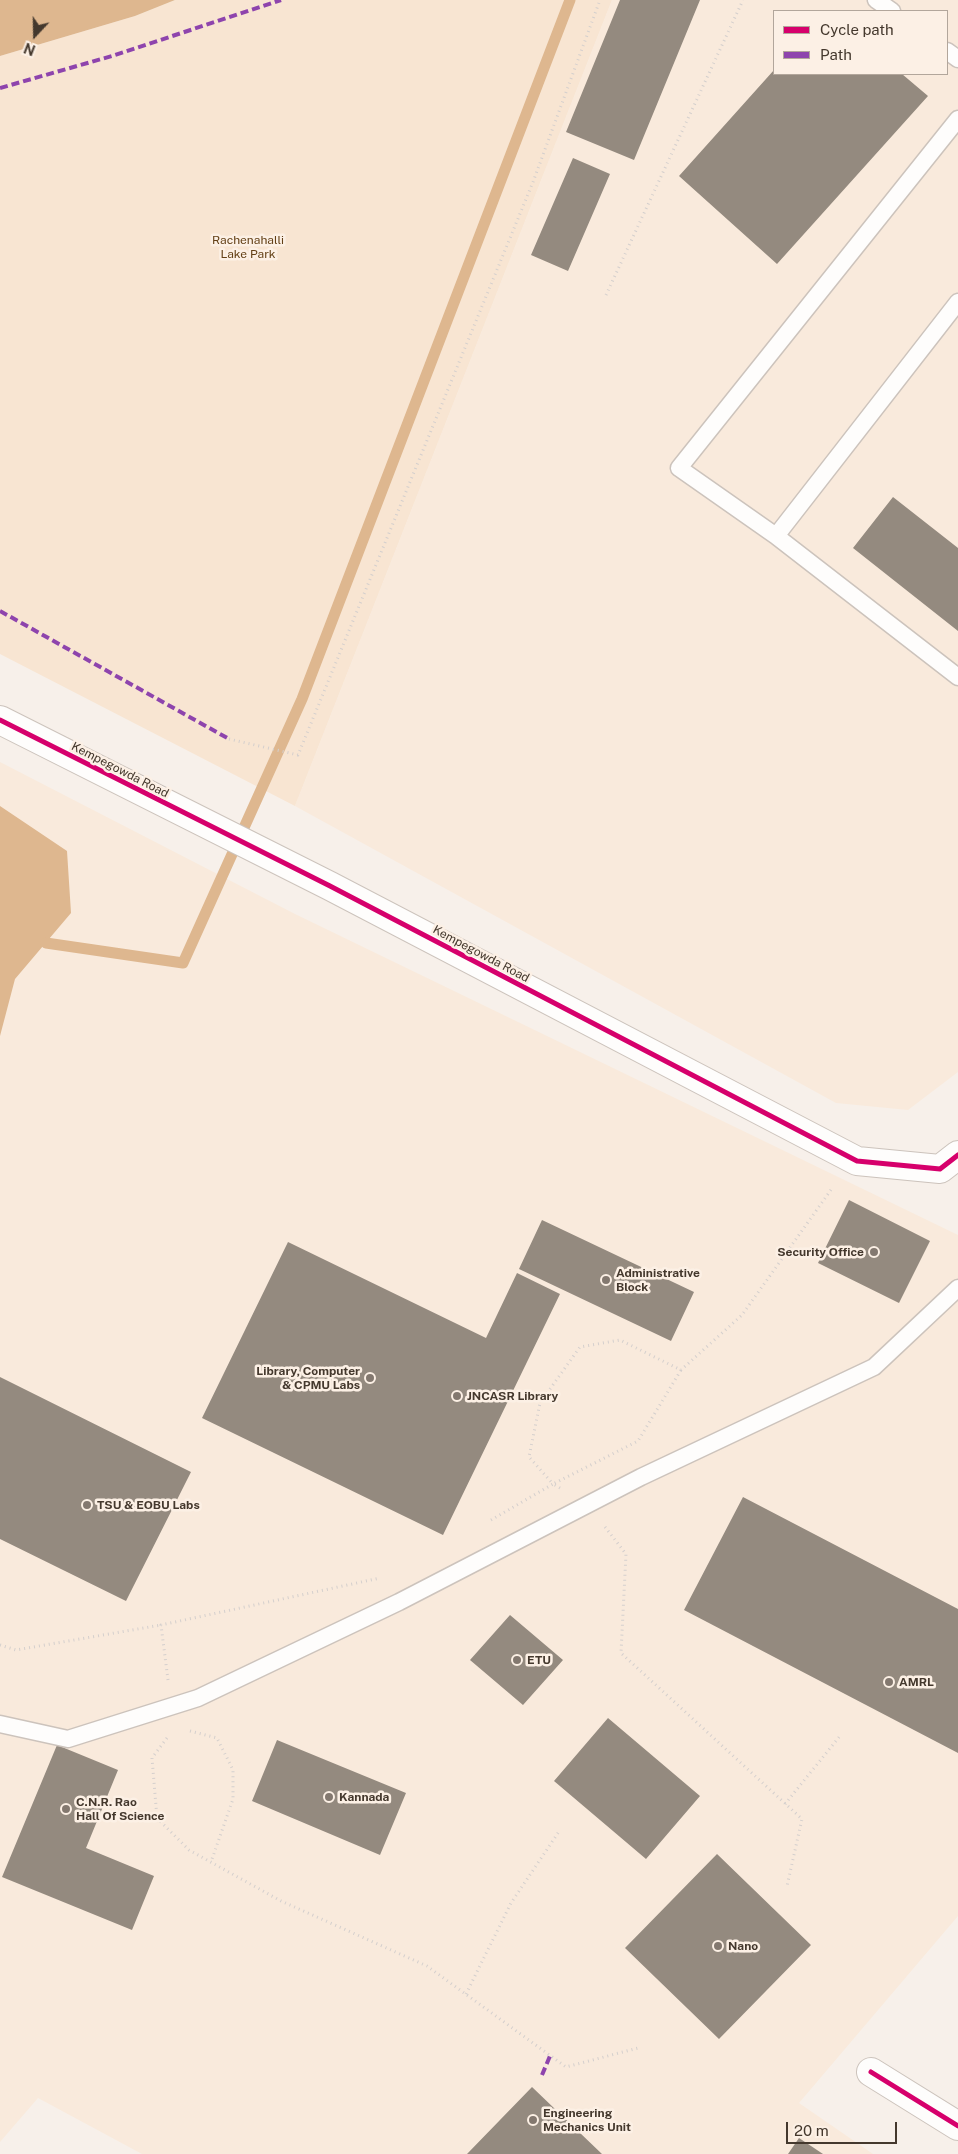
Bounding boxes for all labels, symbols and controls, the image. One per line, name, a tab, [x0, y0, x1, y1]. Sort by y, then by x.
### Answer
north arrow	[10, 10, 60, 60]
legend	[773, 10, 948, 75]
text: Cycle path	[820, 21, 894, 38]
text: N	[22, 40, 38, 58]
text: Path	[820, 46, 852, 63]
park label: Rachenahalli Lake Park	[212, 233, 284, 261]
street label: Kempegowda Road	[69, 739, 171, 801]
street label: Kempegowda Road	[430, 922, 532, 986]
place label: Security Office	[777, 1245, 864, 1259]
marker: Security Office	[868, 1246, 880, 1258]
place label: Administrative Block	[616, 1266, 700, 1294]
marker: Administrative Block	[600, 1274, 612, 1286]
place label: Library, Computer & CPMU Labs	[256, 1364, 360, 1392]
marker: Library, Computer & CPMU Labs	[364, 1372, 376, 1384]
place label: JNCASR Library	[467, 1389, 558, 1403]
marker: JNCASR Library	[451, 1390, 463, 1402]
place label: TSU & EOBU Labs	[97, 1498, 200, 1512]
marker: TSU & EOBU Labs	[81, 1499, 93, 1511]
place label: ETU	[527, 1653, 551, 1667]
marker: ETU	[511, 1654, 523, 1666]
place label: AMRL	[899, 1675, 934, 1689]
marker: AMRL	[883, 1676, 895, 1688]
place label: Kannada	[339, 1790, 389, 1804]
marker: Kannada	[323, 1791, 335, 1803]
place label: C.N.R. Rao Hall Of Science	[76, 1795, 164, 1823]
marker: C.N.R. Rao Hall Of Science	[60, 1803, 72, 1815]
place label: Nano	[728, 1939, 758, 1953]
marker: Nano	[712, 1940, 724, 1952]
place label: Engineering Mechanics Unit	[543, 2106, 631, 2134]
scale bar	[788, 2112, 899, 2144]
marker: Engineering Mechanics Unit	[527, 2114, 539, 2126]
text: 20 m	[794, 2122, 829, 2139]

